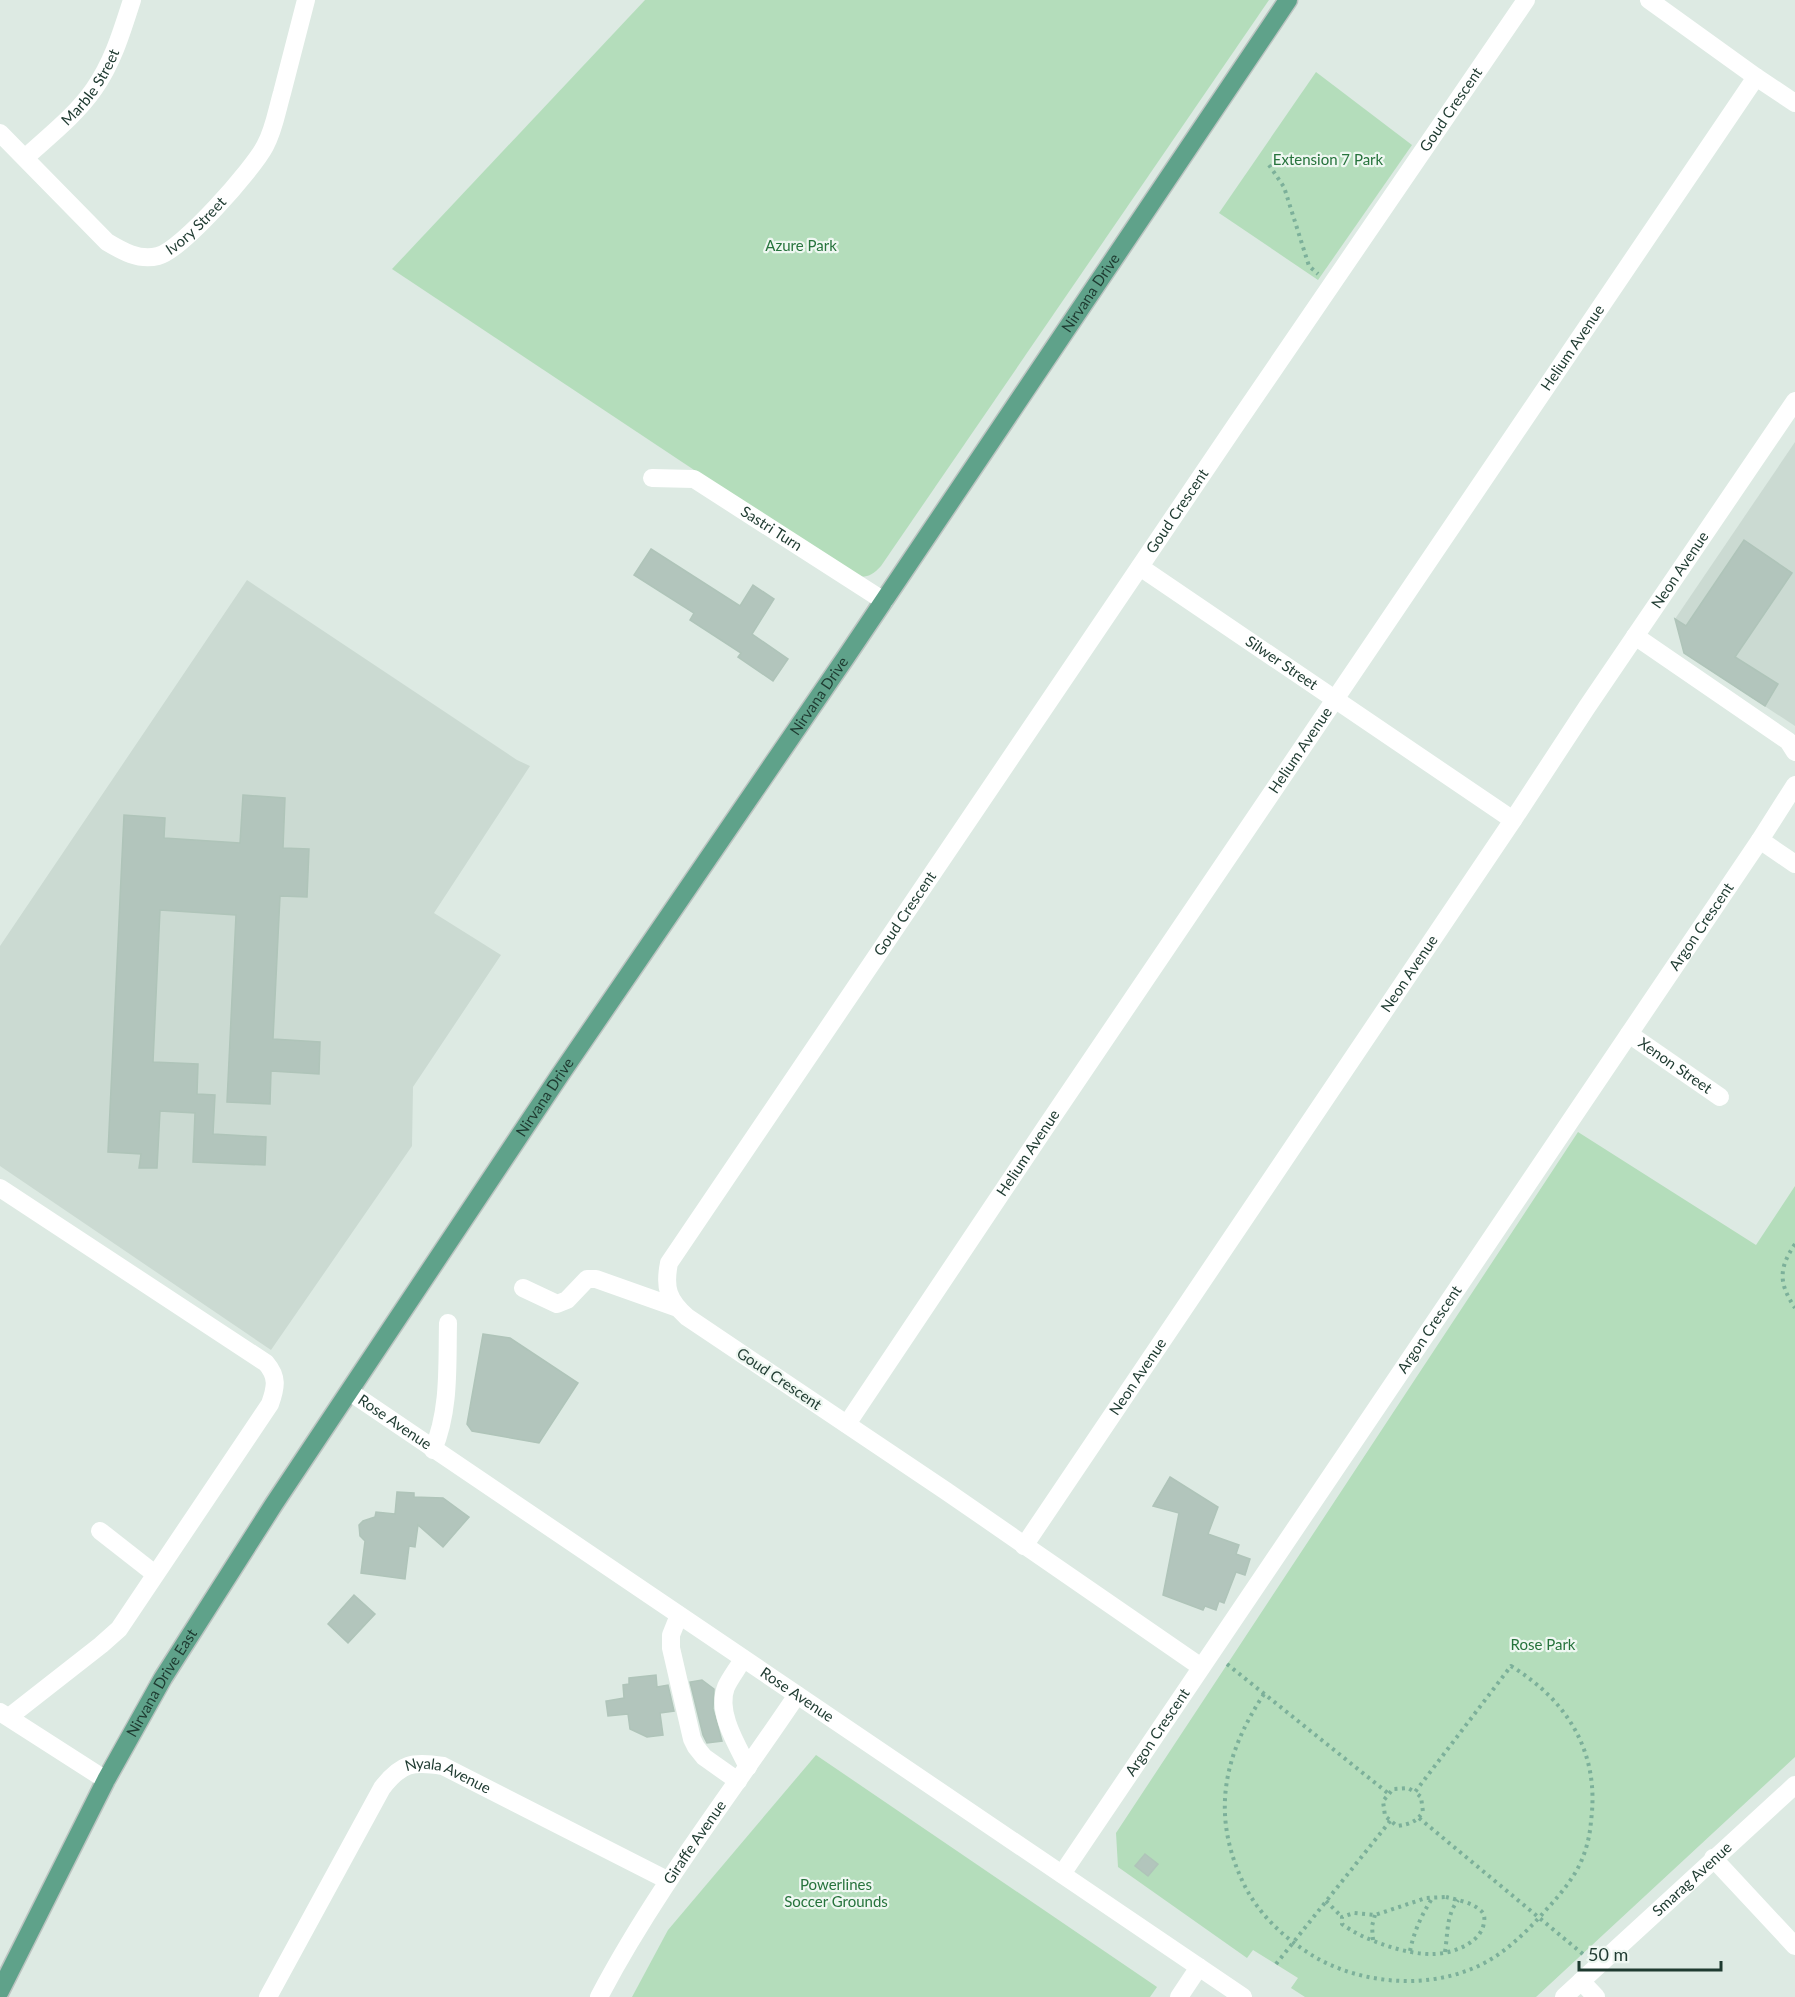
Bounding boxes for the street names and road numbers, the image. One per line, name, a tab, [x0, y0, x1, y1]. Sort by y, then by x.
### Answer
street label: Marble Street	[57, 45, 123, 129]
street label: Goud Crescent	[1415, 63, 1486, 155]
street label: Ivory Street	[162, 192, 230, 258]
street label: Nirvana Drive	[1057, 250, 1123, 335]
street label: Helium Avenue	[1536, 301, 1607, 394]
street label: Goud Crescent	[1142, 464, 1212, 556]
street label: Sastri Turn	[738, 502, 806, 554]
street label: Neon Avenue	[1647, 528, 1712, 611]
street label: Silwer Street	[1243, 631, 1322, 693]
street label: Nirvana Drive	[785, 653, 852, 738]
street label: Helium Avenue	[1264, 703, 1335, 796]
street label: Goud Crescent	[869, 867, 940, 959]
street label: Argon Crescent	[1665, 878, 1737, 973]
street label: Neon Avenue	[1376, 931, 1441, 1015]
street label: Xenon Street	[1635, 1033, 1716, 1097]
street label: Nirvana Drive	[512, 1054, 577, 1140]
street label: Helium Avenue	[992, 1106, 1063, 1199]
street label: Argon Crescent	[1393, 1281, 1465, 1376]
street label: Neon Avenue	[1105, 1334, 1170, 1418]
street label: Goud Crescent	[734, 1343, 826, 1413]
street label: Rose Avenue	[355, 1390, 436, 1453]
street label: Nirvana Drive East	[122, 1625, 200, 1740]
street label: Rose Avenue	[757, 1663, 838, 1725]
street label: Argon Crescent	[1121, 1684, 1193, 1779]
street label: Nyala Avenue	[403, 1754, 494, 1797]
street label: Giraffe Avenue	[659, 1796, 729, 1887]
street label: Smarag Avenue	[1648, 1838, 1735, 1920]

